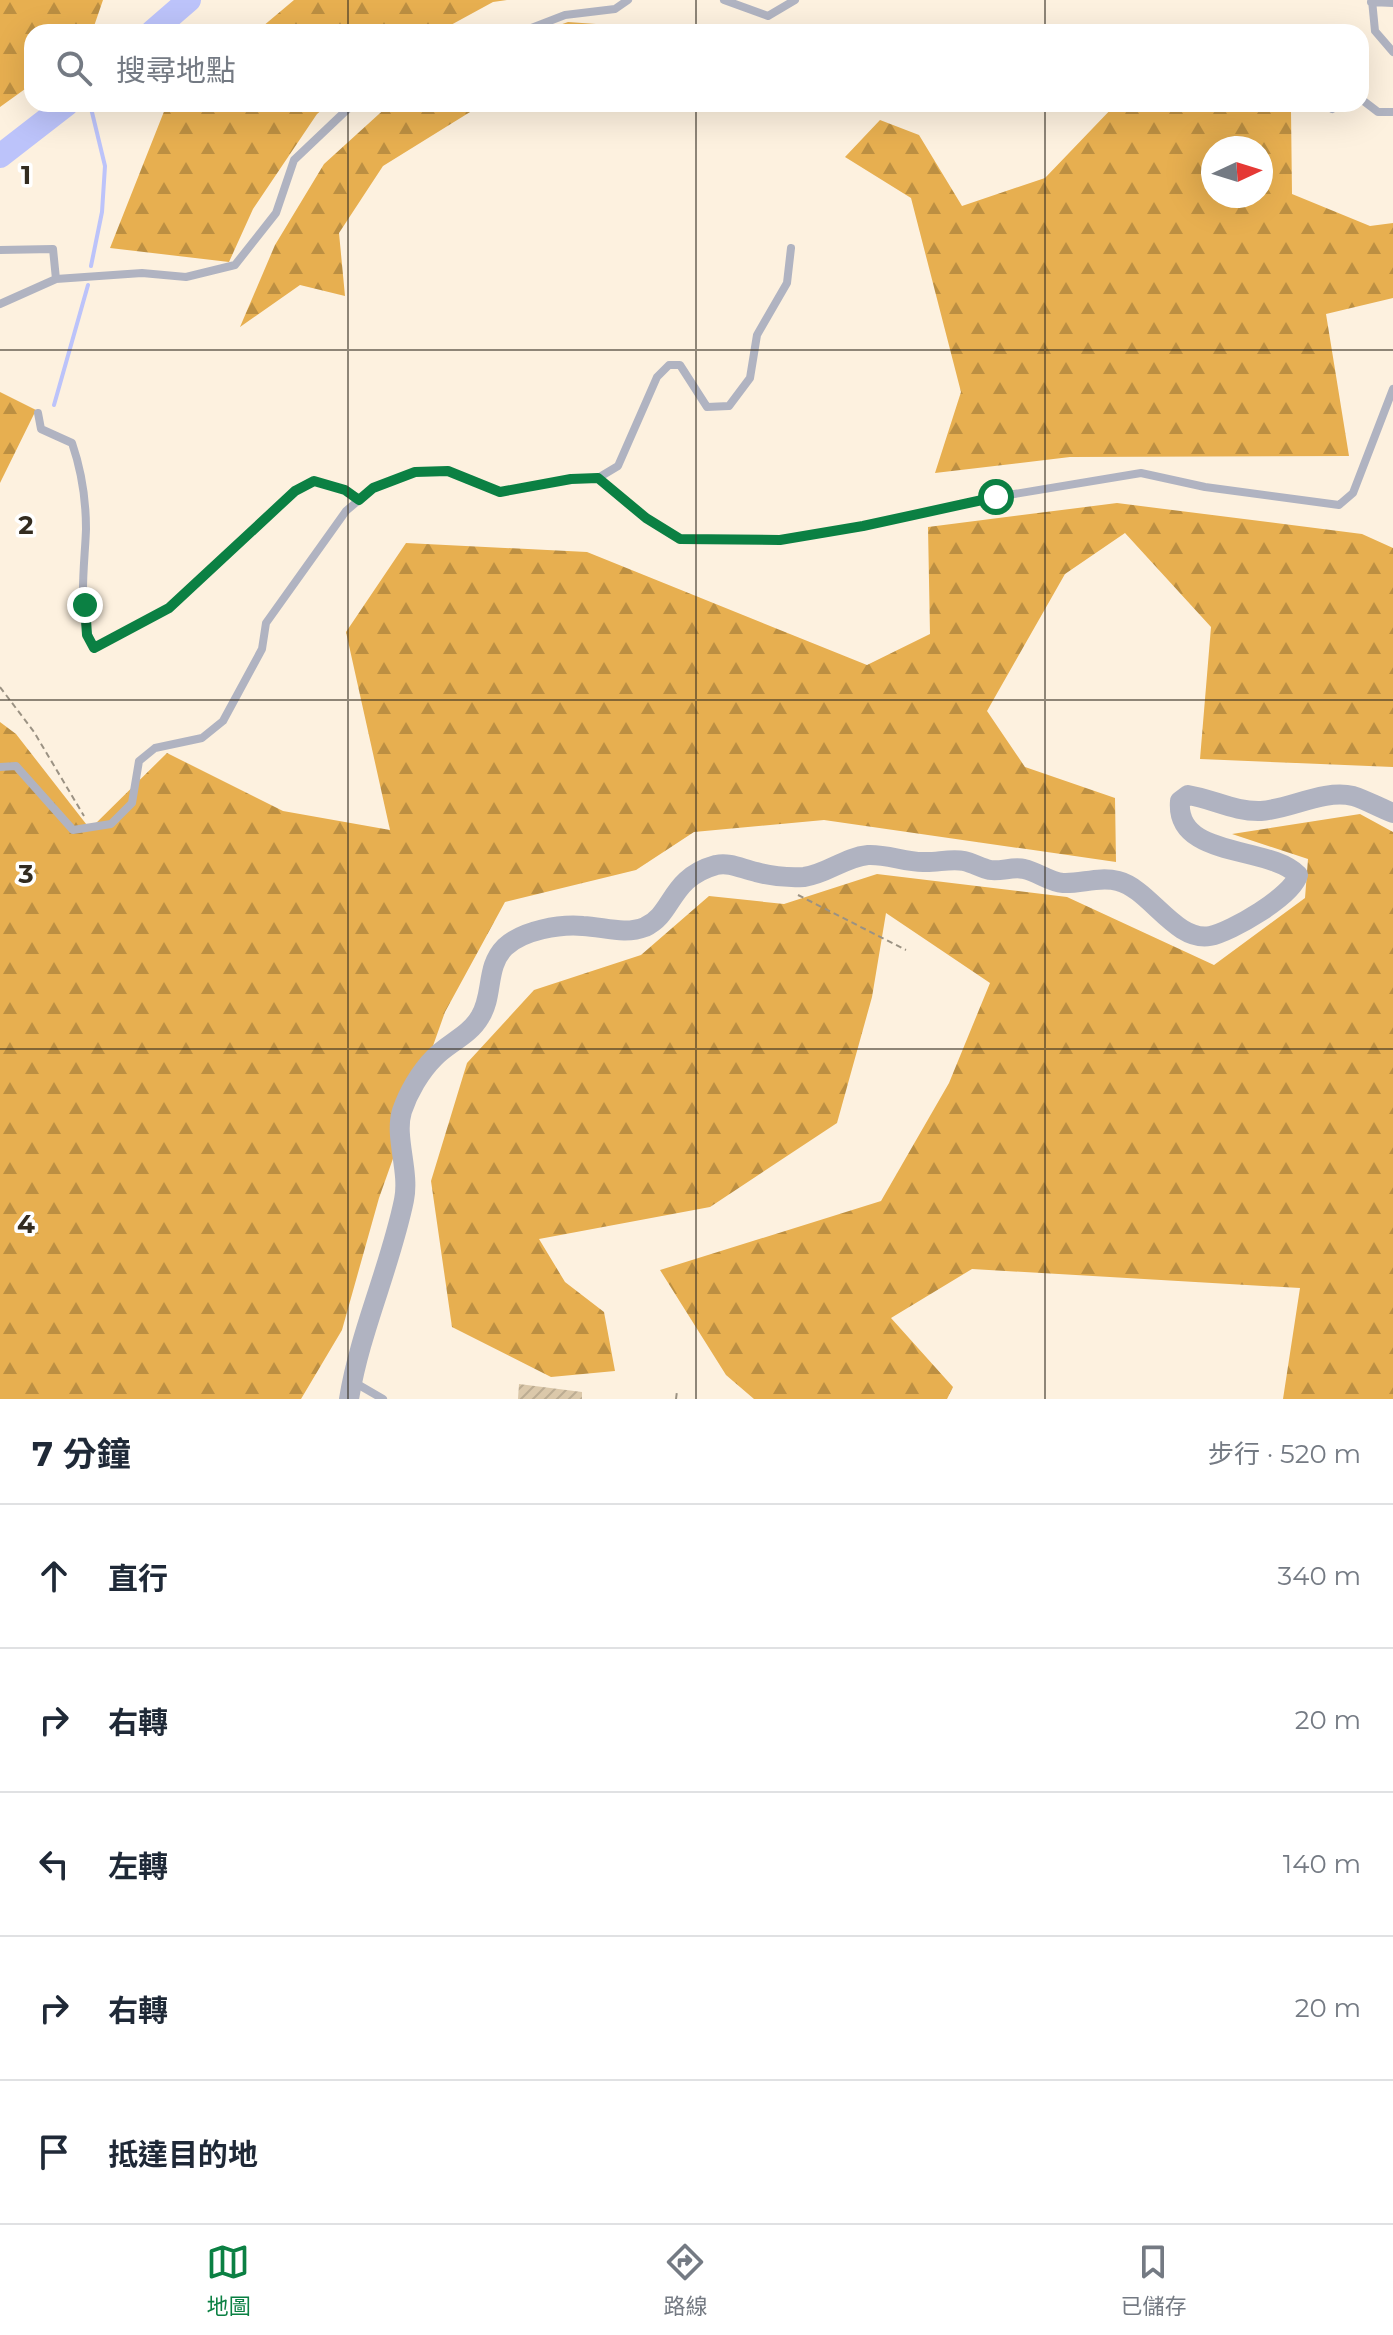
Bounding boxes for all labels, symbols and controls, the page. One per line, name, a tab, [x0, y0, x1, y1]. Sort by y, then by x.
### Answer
search box	[24, 24, 1369, 112]
icon: search	[52, 46, 96, 90]
text: 搜尋地點	[116, 52, 236, 89]
north arrow	[1201, 136, 1273, 208]
text: 1	[21, 159, 31, 191]
route start	[978, 479, 1014, 515]
text: 2	[18, 509, 34, 541]
route end	[67, 587, 103, 623]
text: 3	[17, 858, 34, 890]
text: 4	[17, 1208, 35, 1240]
text: 7 分鐘	[32, 1433, 131, 1475]
text: 步行 · 520 m	[1208, 1438, 1361, 1470]
icon: ahead	[32, 1554, 76, 1598]
text: 直行	[108, 1560, 168, 1597]
text: 340 m	[1278, 1560, 1361, 1592]
icon: right	[32, 1698, 76, 1742]
text: 右轉	[108, 1704, 168, 1741]
text: 20 m	[1295, 1704, 1361, 1736]
icon: left	[32, 1842, 76, 1886]
text: 左轉	[108, 1848, 168, 1885]
text: 140 m	[1283, 1848, 1361, 1880]
icon: right	[32, 1986, 76, 2030]
text: 右轉	[108, 1992, 168, 2029]
text: 20 m	[1295, 1992, 1361, 2024]
icon: arrive	[32, 2130, 76, 2174]
text: 抵達目的地	[108, 2136, 258, 2173]
tab: 地圖	[206, 2240, 251, 2320]
tab: 路線	[663, 2240, 708, 2320]
tab: 已儲存	[1120, 2240, 1187, 2320]

